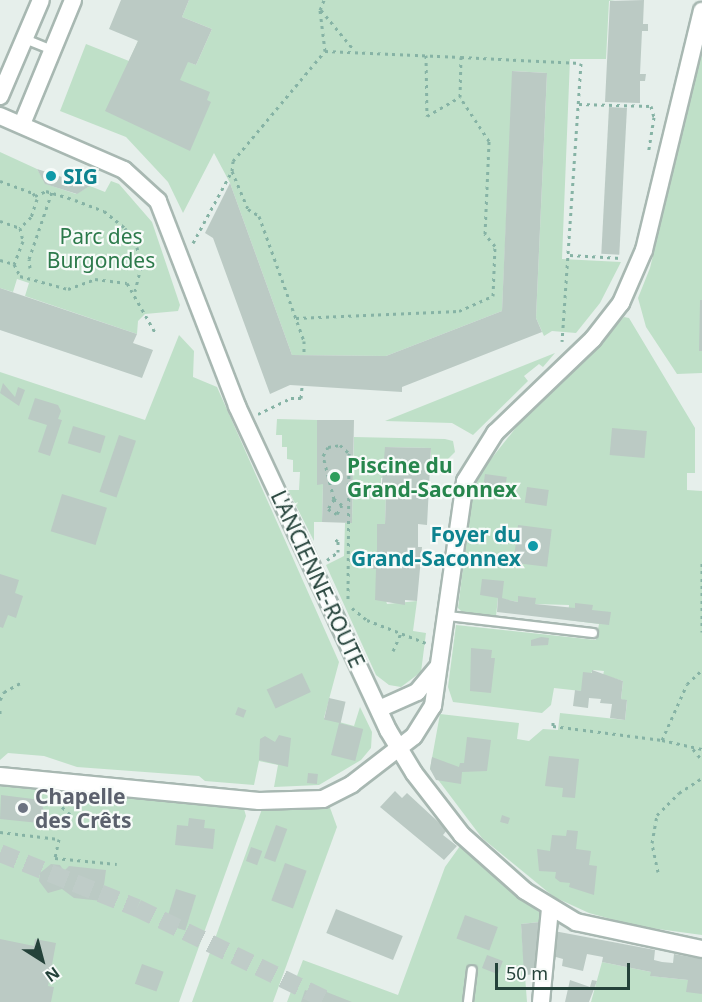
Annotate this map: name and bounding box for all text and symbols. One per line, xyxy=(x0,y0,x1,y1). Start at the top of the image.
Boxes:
place label: SIG xyxy=(63,163,98,189)
marker: SIG xyxy=(44,169,58,183)
park label: Parc des Burgondes xyxy=(47,223,155,273)
place label: Piscine du Grand-Saconnex xyxy=(347,452,517,502)
marker: Piscine du Grand-Saconnex xyxy=(328,470,342,484)
street label: L'ANCIENNE-ROUTE xyxy=(266,486,370,672)
place label: Foyer du Grand-Saconnex xyxy=(351,521,521,571)
marker: Foyer du Grand-Saconnex xyxy=(526,539,540,553)
place label: Chapelle des Crêts xyxy=(35,783,131,833)
marker: Chapelle des Crêts xyxy=(16,801,30,815)
north arrow xyxy=(12,930,72,990)
scale bar xyxy=(498,951,633,989)
text: 50 m xyxy=(506,961,548,985)
text: N xyxy=(41,962,64,987)

